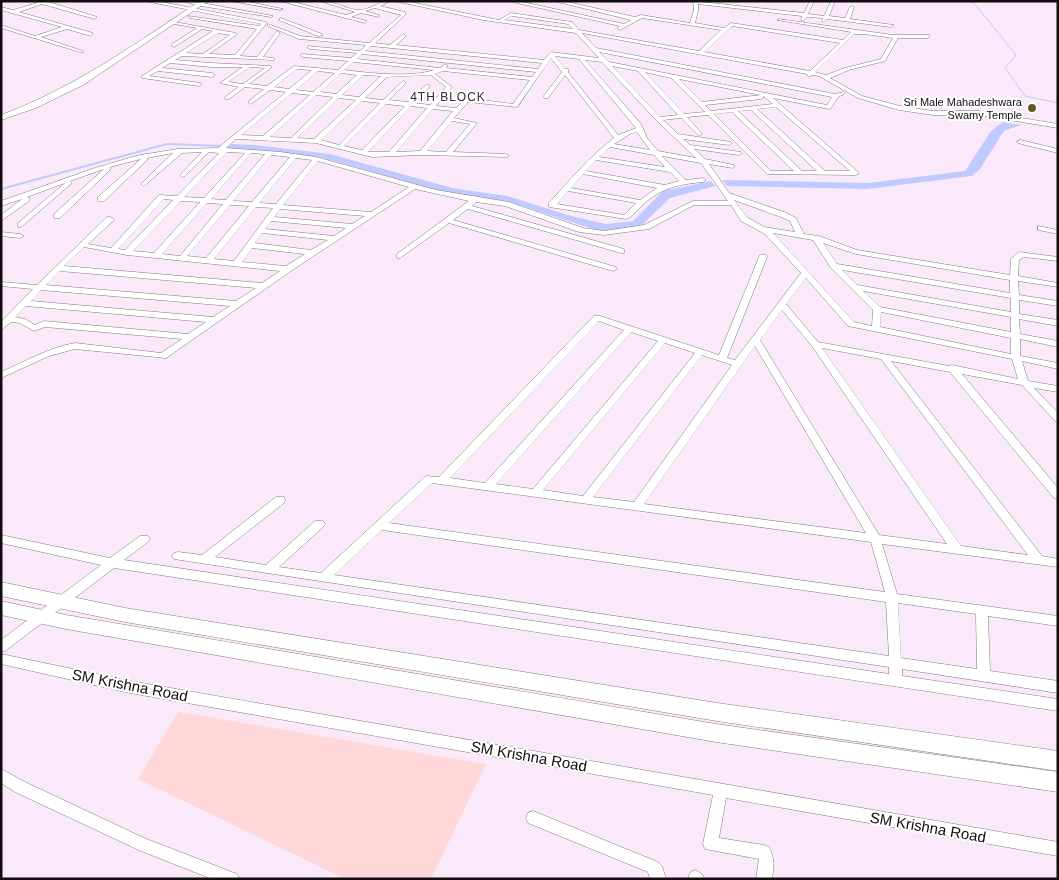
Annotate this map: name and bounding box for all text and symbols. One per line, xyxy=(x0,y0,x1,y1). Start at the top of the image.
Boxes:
district label: 4TH BLOCK xyxy=(410,90,486,104)
place label: Sri Male Mahadeshwara Swamy Temple xyxy=(903,96,1023,121)
marker: Sri Male Mahadeshwara Swamy Temple xyxy=(1026,102,1038,114)
street label: SM Krishna Road xyxy=(71,665,189,705)
street label: SM Krishna Road xyxy=(470,737,588,775)
street label: SM Krishna Road xyxy=(869,808,987,846)

